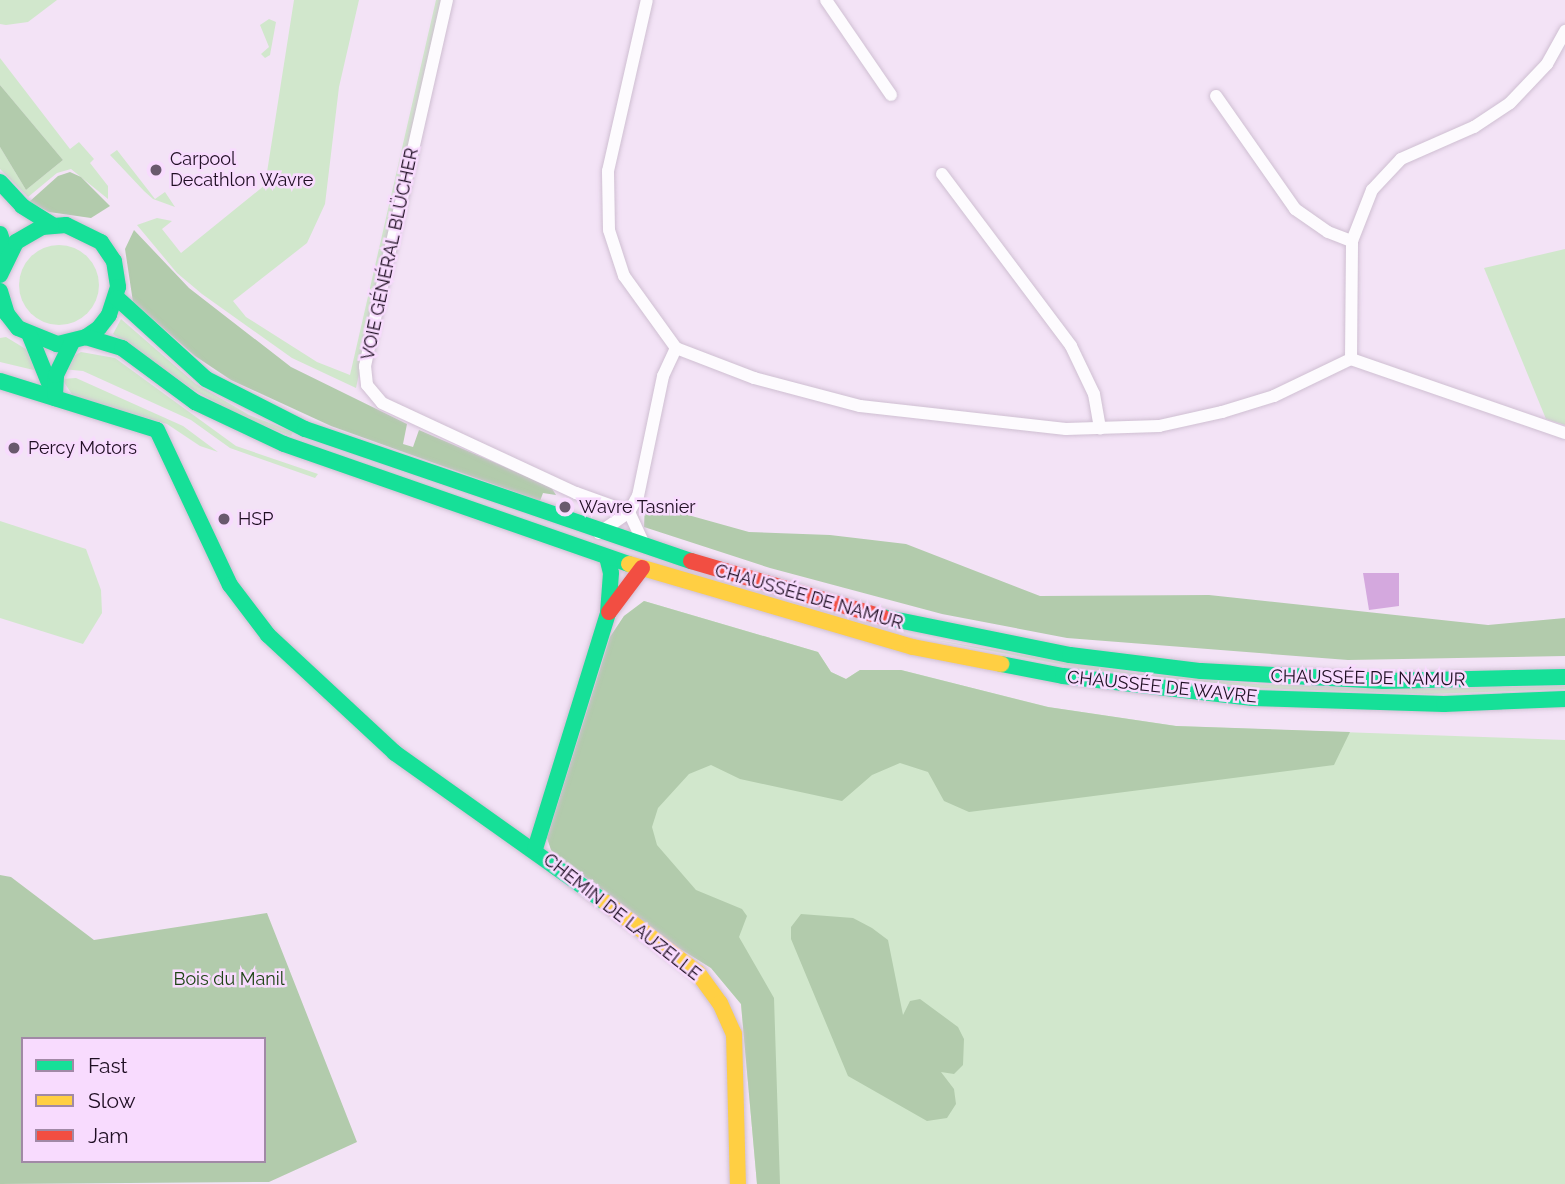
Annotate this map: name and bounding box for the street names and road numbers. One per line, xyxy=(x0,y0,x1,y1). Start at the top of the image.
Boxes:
street label: VOIE GÉNÉRAL BLÜCHER xyxy=(357,146,423,362)
street label: CHAUSSÉE DE NAMUR xyxy=(712,560,906,634)
street label: CHAUSSÉE DE WAVRE xyxy=(1066,666,1258,708)
street label: CHAUSSÉE DE NAMUR xyxy=(1270,666,1466,690)
street label: CHEMIN DE LAUZELLE xyxy=(539,849,705,985)

